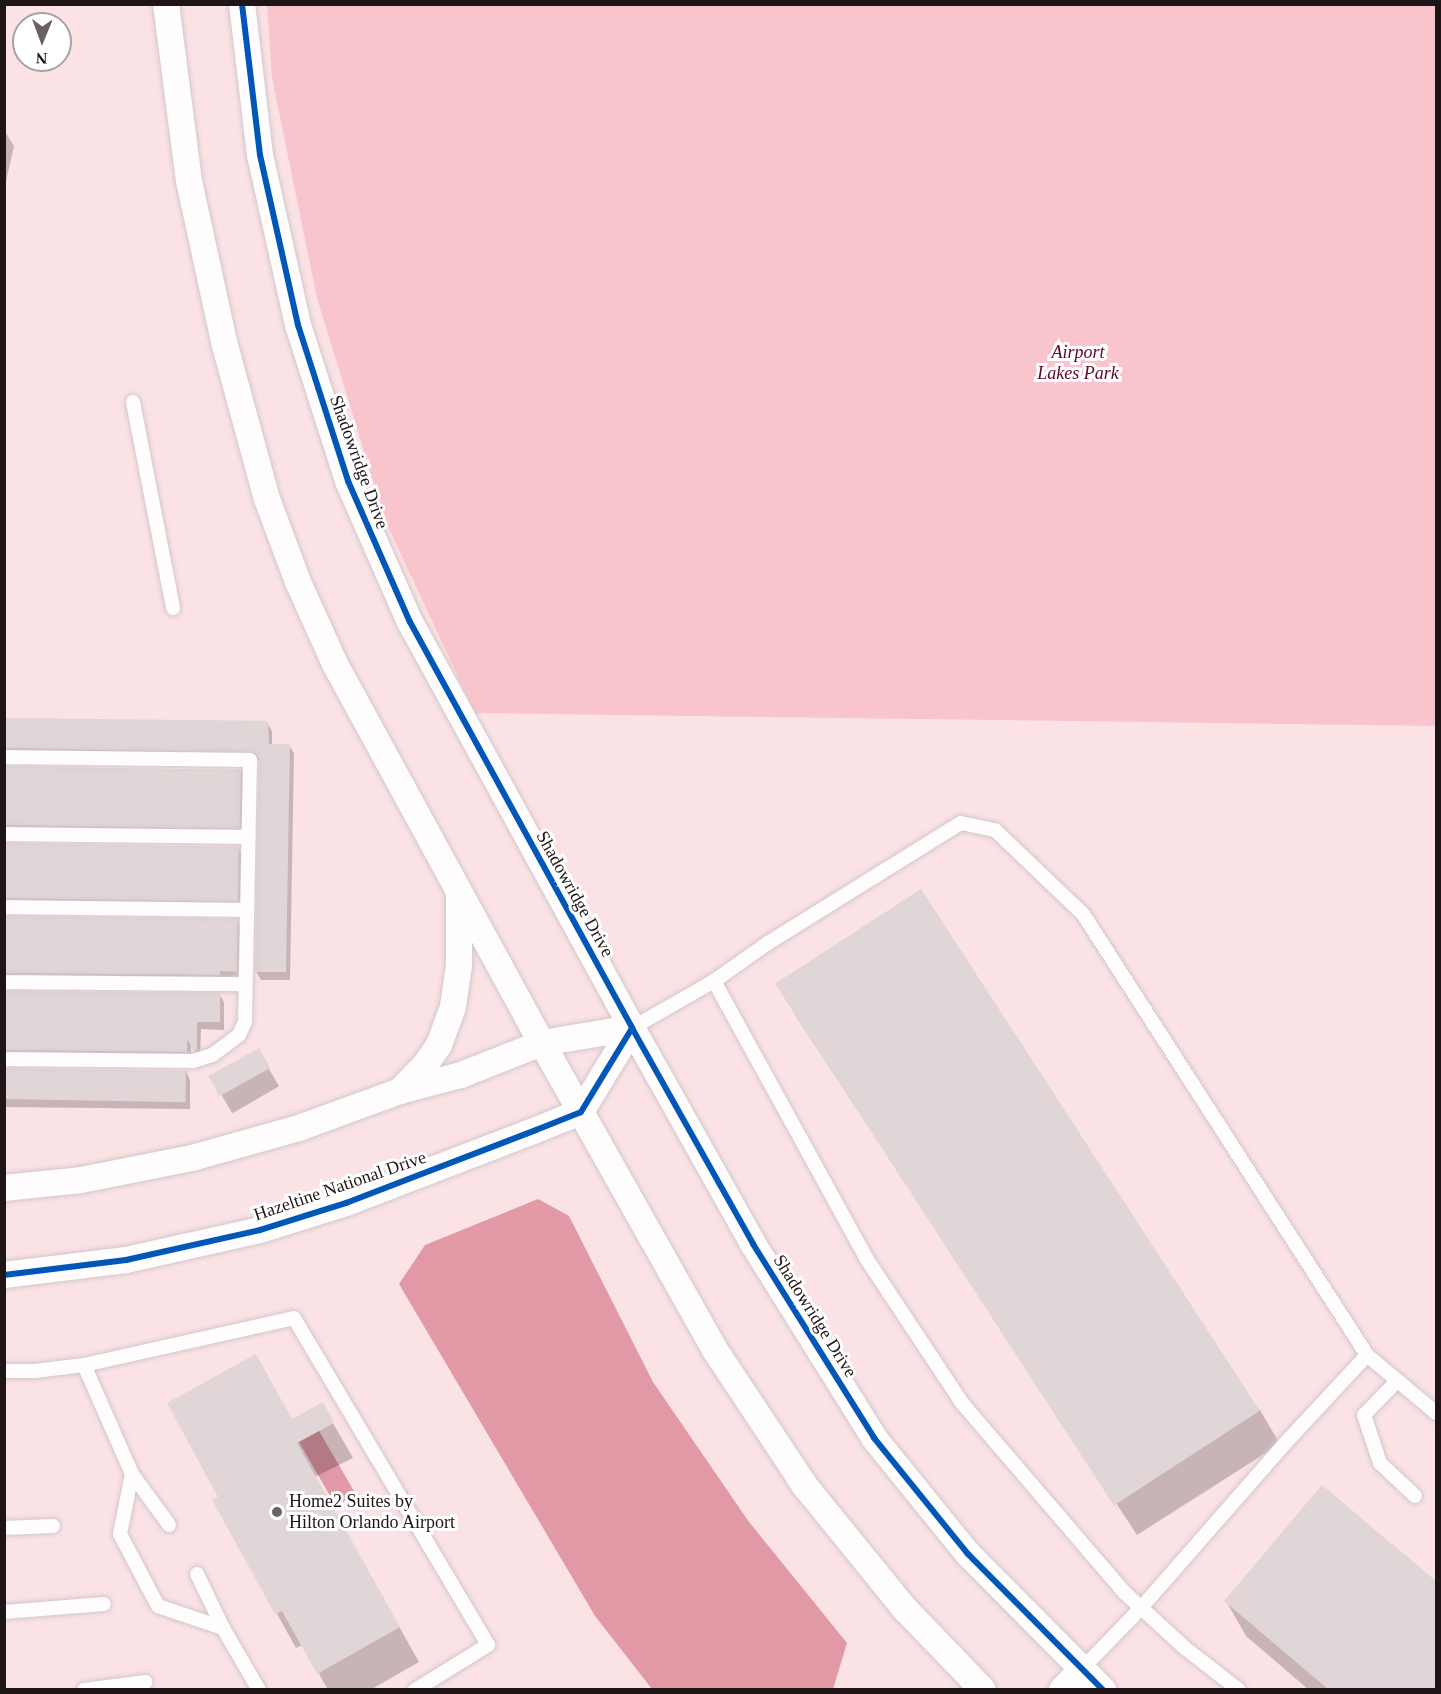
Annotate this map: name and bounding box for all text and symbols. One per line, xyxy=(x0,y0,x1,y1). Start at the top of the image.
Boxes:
north arrow xyxy=(12,12,72,72)
text: N xyxy=(36,50,48,67)
park label: Airport Lakes Park xyxy=(1037,342,1119,385)
street label: Shadowridge Drive xyxy=(325,392,393,532)
street label: Shadowridge Drive xyxy=(532,827,618,961)
street label: Hazeltine National Drive xyxy=(251,1146,429,1226)
street label: Shadowridge Drive xyxy=(769,1251,861,1381)
place label: Home2 Suites by Hilton Orlando Airport xyxy=(289,1491,456,1534)
marker: Home2 Suites by Hilton Orlando Airport xyxy=(270,1505,284,1519)

